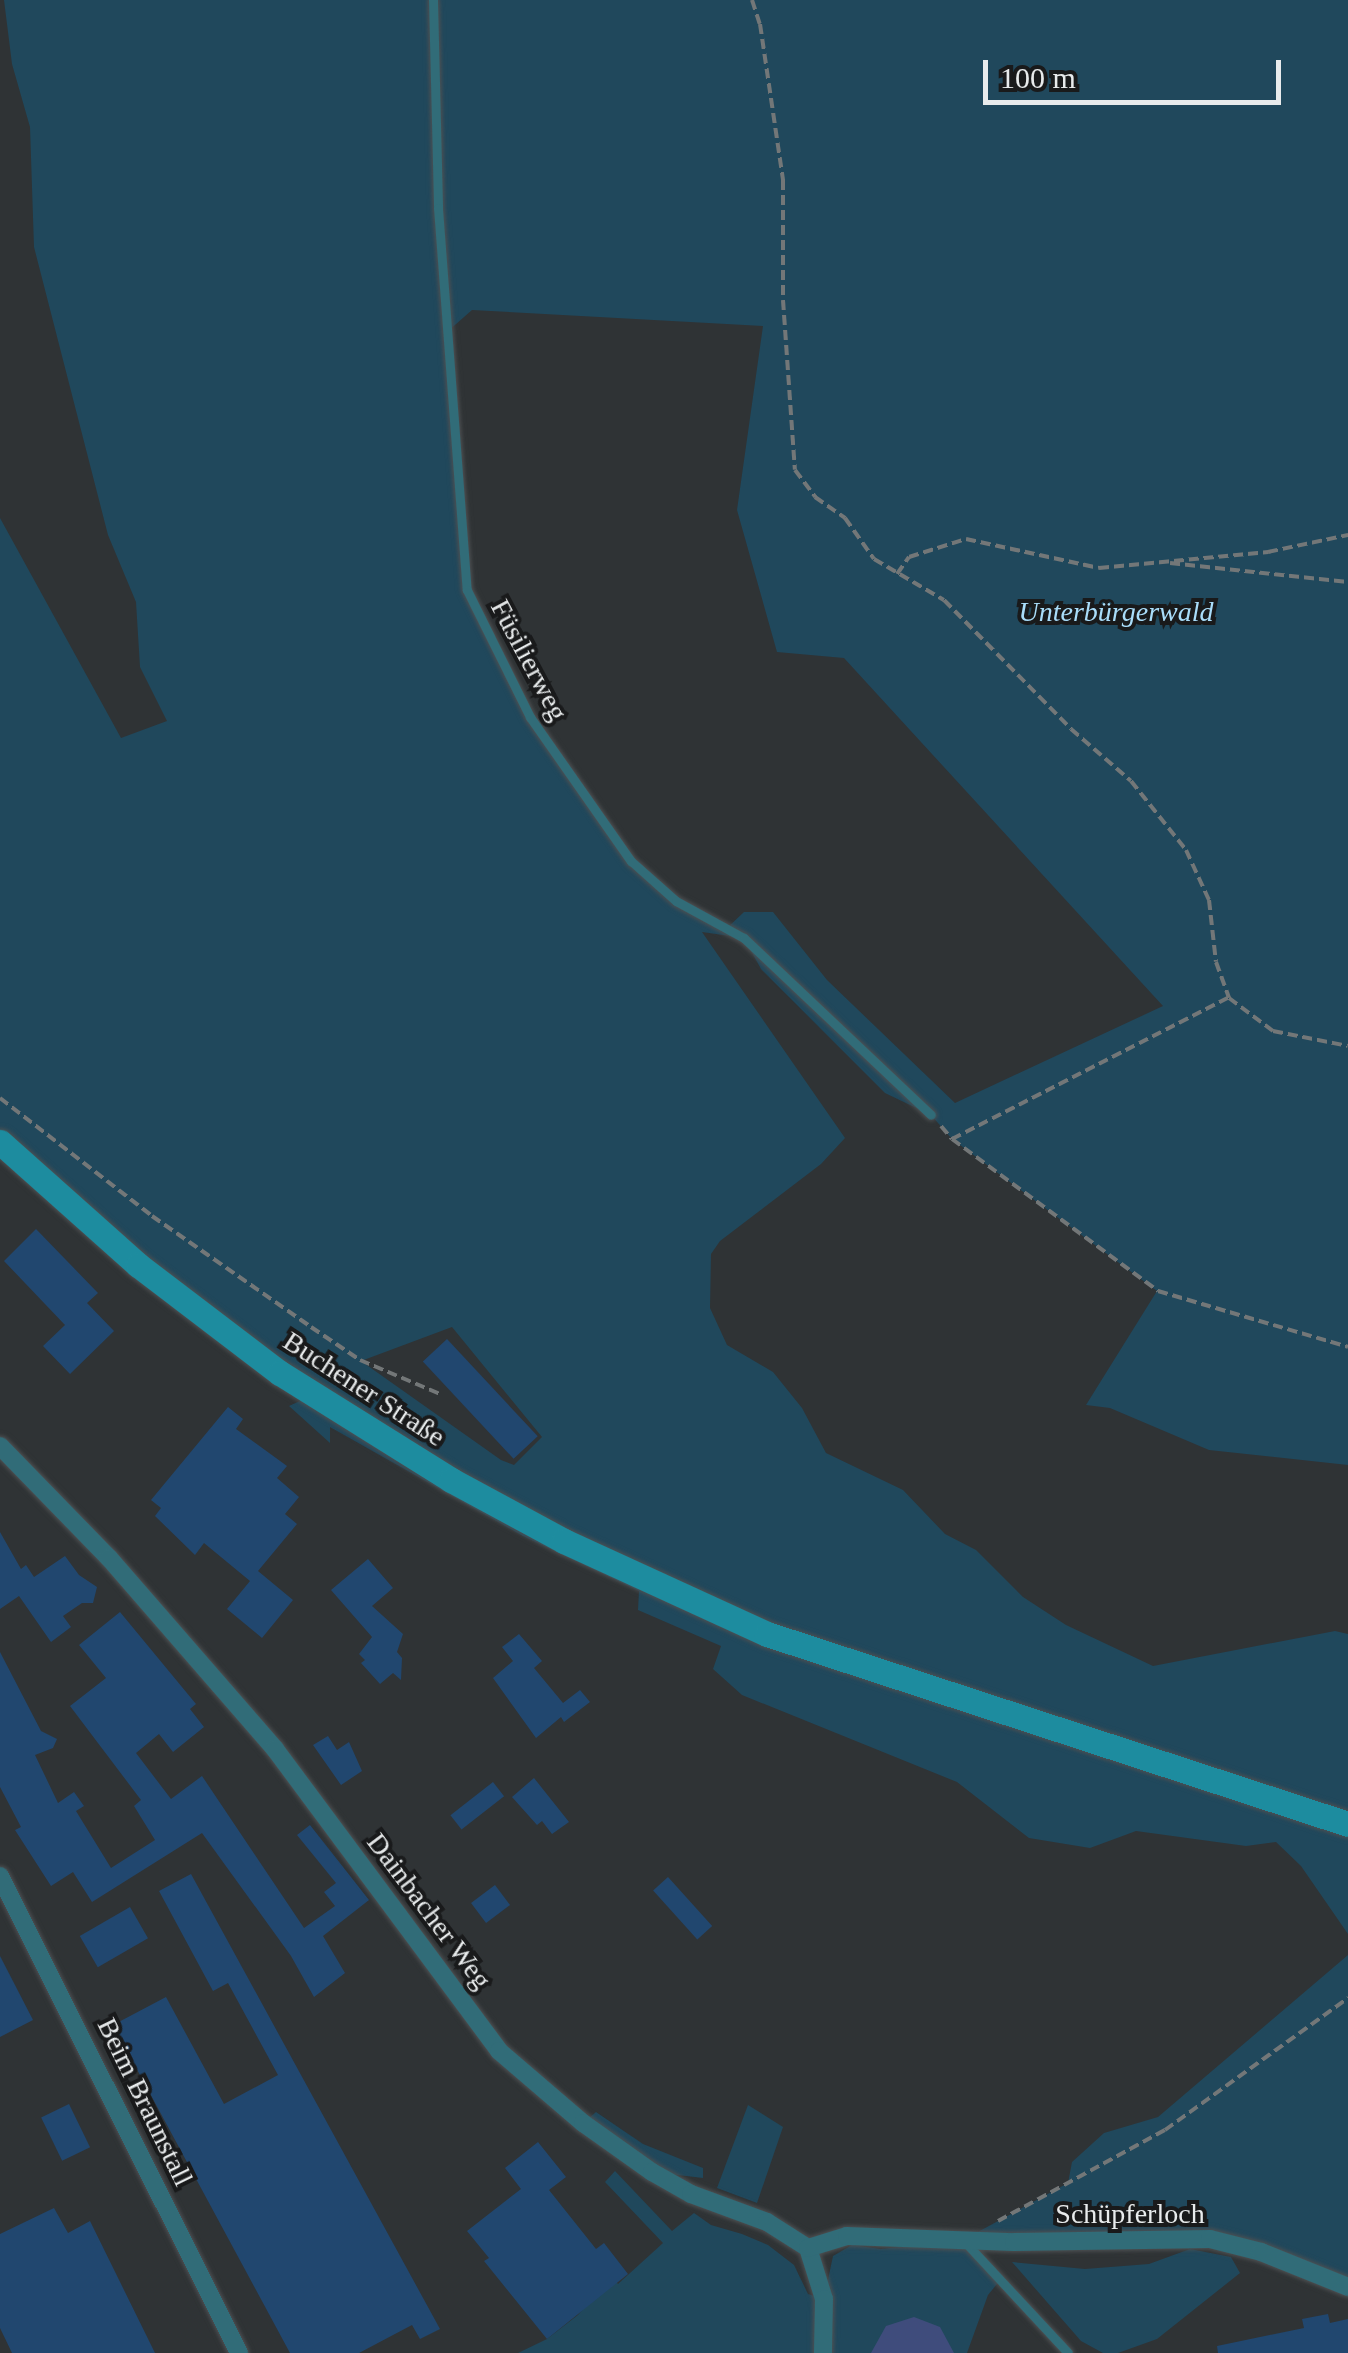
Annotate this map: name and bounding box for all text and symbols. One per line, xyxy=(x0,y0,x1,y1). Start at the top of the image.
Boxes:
scale bar xyxy=(988,40,1286,102)
text: 100 m xyxy=(1000,61,1076,94)
street label: Füsilierweg xyxy=(483,594,575,726)
park label: Unterbürgerwald xyxy=(1019,595,1213,629)
street label: Buchener Straße xyxy=(277,1324,451,1454)
street label: Dainbacher Weg xyxy=(359,1826,499,1996)
street label: Beim Braunstall xyxy=(90,2013,200,2191)
street label: Schüpferloch xyxy=(1055,2197,1205,2231)

